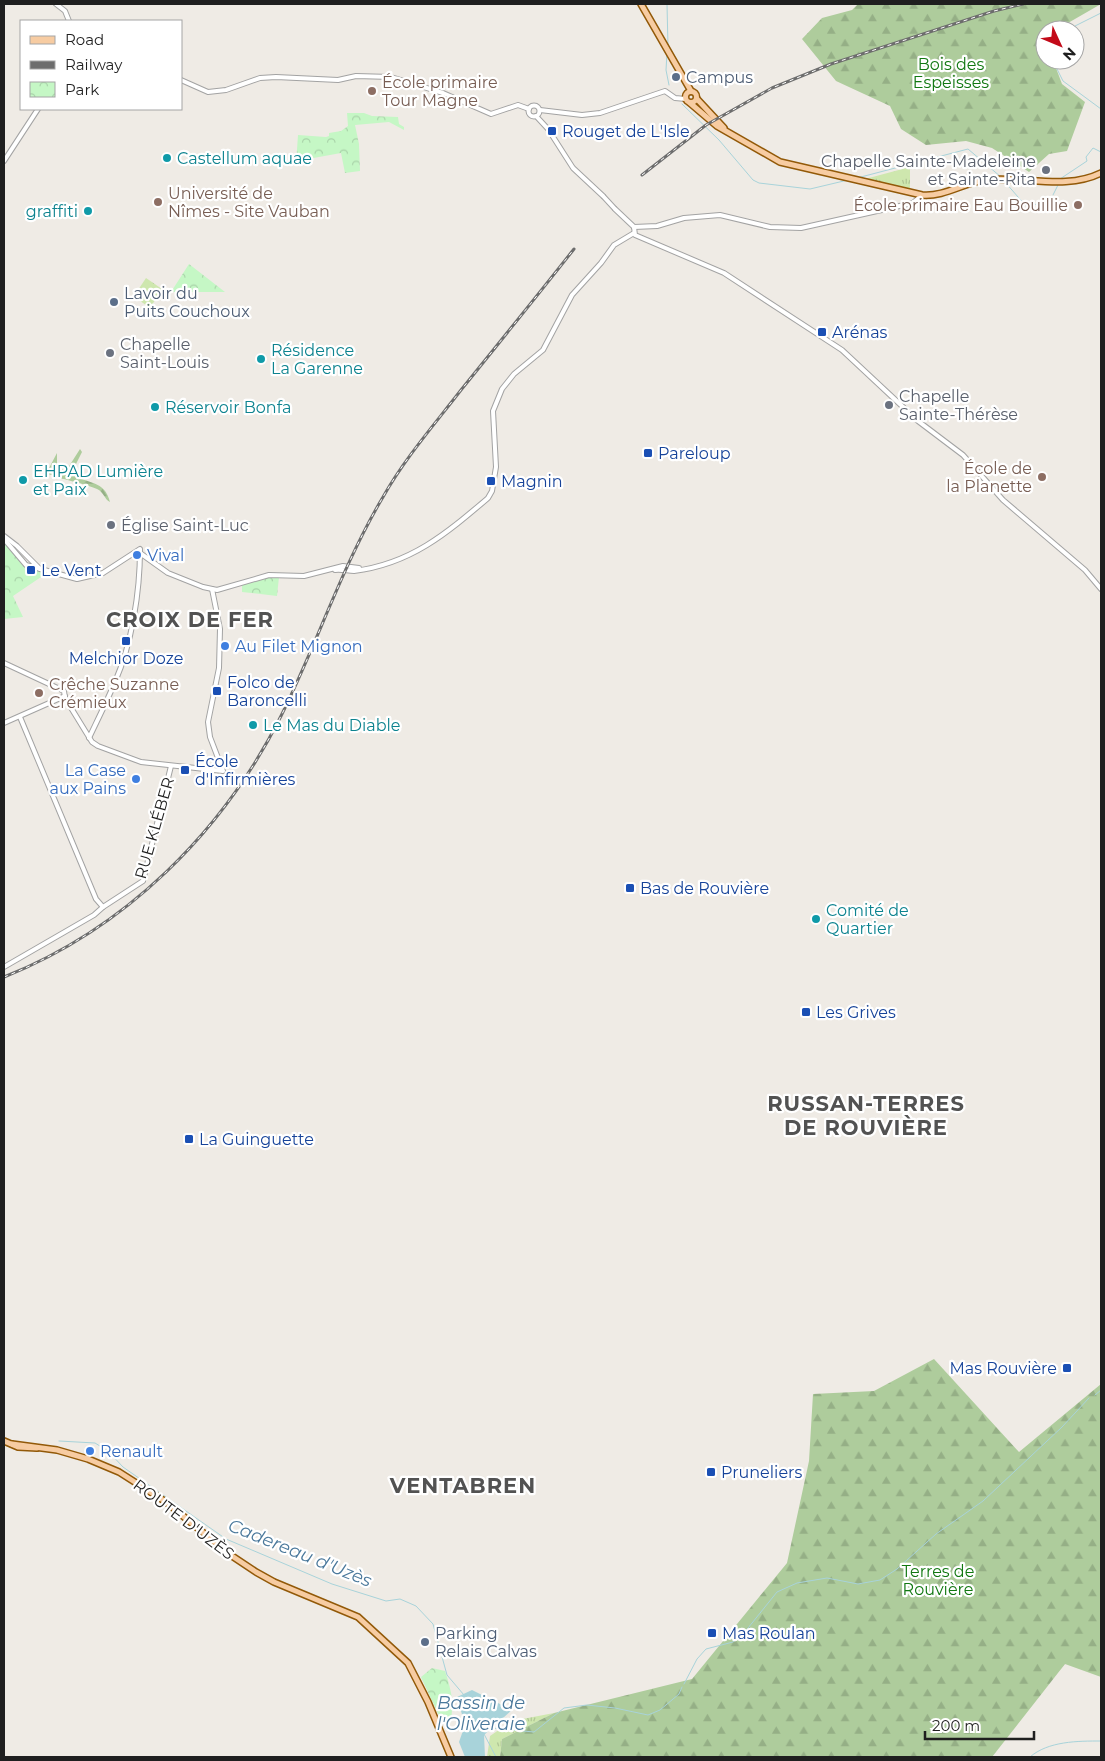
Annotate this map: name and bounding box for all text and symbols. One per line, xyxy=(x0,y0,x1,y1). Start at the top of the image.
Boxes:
legend xyxy=(20,20,182,110)
north arrow xyxy=(1035,20,1085,70)
text: Road xyxy=(65,30,104,49)
text: N xyxy=(1059,44,1080,64)
text: Railway xyxy=(65,55,123,74)
park label: Bois des Espeisses xyxy=(913,55,989,92)
place label: Campus xyxy=(686,68,753,87)
marker: Campus xyxy=(670,71,682,83)
place label: École primaire Tour Magne xyxy=(382,73,498,110)
text: Park xyxy=(65,80,99,99)
marker: École primaire Tour Magne xyxy=(366,85,378,97)
place label: Rouget de L'Isle xyxy=(562,122,690,141)
marker: Rouget de L'Isle xyxy=(546,125,558,137)
place label: Castellum aquae xyxy=(177,149,312,168)
marker: Castellum aquae xyxy=(161,152,173,164)
place label: Chapelle Sainte-Madeleine et Sainte-Rita xyxy=(821,152,1036,189)
marker: Chapelle Sainte-Madeleine et Sainte-Rita xyxy=(1040,164,1052,176)
place label: Université de Nîmes - Site Vauban xyxy=(168,184,330,221)
marker: Université de Nîmes - Site Vauban xyxy=(152,196,164,208)
place label: École primaire Eau Bouillie xyxy=(853,196,1068,215)
marker: École primaire Eau Bouillie xyxy=(1072,199,1084,211)
place label: graffiti xyxy=(26,202,78,221)
marker: graffiti xyxy=(82,205,94,217)
place label: Lavoir du Puits Couchoux xyxy=(124,284,250,321)
marker: Lavoir du Puits Couchoux xyxy=(108,296,120,308)
place label: Arénas xyxy=(832,323,888,342)
marker: Arénas xyxy=(816,326,828,338)
place label: Chapelle Saint-Louis xyxy=(120,335,209,372)
place label: Résidence La Garenne xyxy=(271,341,363,378)
marker: Chapelle Saint-Louis xyxy=(104,347,116,359)
marker: Résidence La Garenne xyxy=(255,353,267,365)
place label: Chapelle Sainte-Thérèse xyxy=(899,387,1018,424)
place label: Réservoir Bonfa xyxy=(165,398,291,417)
marker: Chapelle Sainte-Thérèse xyxy=(883,399,895,411)
marker: Réservoir Bonfa xyxy=(149,401,161,413)
place label: Pareloup xyxy=(658,444,731,463)
marker: Pareloup xyxy=(642,447,654,459)
place label: École de la Planette xyxy=(946,459,1032,496)
place label: EHPAD Lumière et Paix xyxy=(33,462,163,499)
marker: École de la Planette xyxy=(1036,471,1048,483)
place label: Magnin xyxy=(501,472,563,491)
marker: EHPAD Lumière et Paix xyxy=(17,474,29,486)
marker: Magnin xyxy=(485,475,497,487)
place label: Église Saint-Luc xyxy=(121,516,249,535)
marker: Église Saint-Luc xyxy=(105,519,117,531)
place label: Vival xyxy=(147,546,184,565)
marker: Vival xyxy=(131,549,143,561)
place label: Le Vent xyxy=(41,561,102,580)
marker: Le Vent xyxy=(25,564,37,576)
district label: CROIX DE FER xyxy=(106,607,274,632)
marker: Melchior Doze xyxy=(120,635,132,647)
place label: Au Filet Mignon xyxy=(235,637,363,656)
marker: Au Filet Mignon xyxy=(219,640,231,652)
place label: Melchior Doze xyxy=(69,649,183,668)
place label: Folco de Baroncelli xyxy=(227,673,307,710)
place label: Crêche Suzanne Crémieux xyxy=(49,675,179,712)
marker: Folco de Baroncelli xyxy=(211,685,223,697)
marker: Crêche Suzanne Crémieux xyxy=(33,687,45,699)
place label: Le Mas du Diable xyxy=(263,716,400,735)
marker: Le Mas du Diable xyxy=(247,719,259,731)
place label: École d'Infirmières xyxy=(195,752,296,789)
place label: La Case aux Pains xyxy=(49,761,126,798)
marker: École d'Infirmières xyxy=(179,764,191,776)
marker: La Case aux Pains xyxy=(130,773,142,785)
street label: RUE KLÉBER xyxy=(131,775,178,881)
place label: Bas de Rouvière xyxy=(640,879,769,898)
marker: Bas de Rouvière xyxy=(624,882,636,894)
place label: Comité de Quartier xyxy=(826,901,909,938)
marker: Comité de Quartier xyxy=(810,913,822,925)
place label: Les Grives xyxy=(816,1003,896,1022)
marker: Les Grives xyxy=(800,1006,812,1018)
district label: RUSSAN-TERRES DE ROUVIÈRE xyxy=(767,1091,965,1140)
place label: La Guinguette xyxy=(199,1130,314,1149)
marker: La Guinguette xyxy=(183,1133,195,1145)
place label: Mas Rouvière xyxy=(949,1359,1057,1378)
marker: Mas Rouvière xyxy=(1061,1362,1073,1374)
place label: Renault xyxy=(100,1442,163,1461)
marker: Renault xyxy=(84,1445,96,1457)
place label: Pruneliers xyxy=(721,1463,802,1482)
marker: Pruneliers xyxy=(705,1466,717,1478)
district label: VENTABREN xyxy=(389,1473,536,1498)
street label: ROUTE D'UZÈS xyxy=(130,1475,238,1564)
water label: Cadereau d'Uzès xyxy=(225,1514,375,1592)
park label: Terres de Rouvière xyxy=(902,1562,974,1599)
place label: Parking Relais Calvas xyxy=(435,1624,537,1661)
place label: Mas Roulan xyxy=(722,1624,816,1643)
marker: Mas Roulan xyxy=(706,1627,718,1639)
marker: Parking Relais Calvas xyxy=(419,1636,431,1648)
water label: Bassin de l'Oliveraie xyxy=(437,1692,525,1735)
scale bar xyxy=(925,1708,1034,1740)
text: 200 m xyxy=(932,1716,980,1735)

